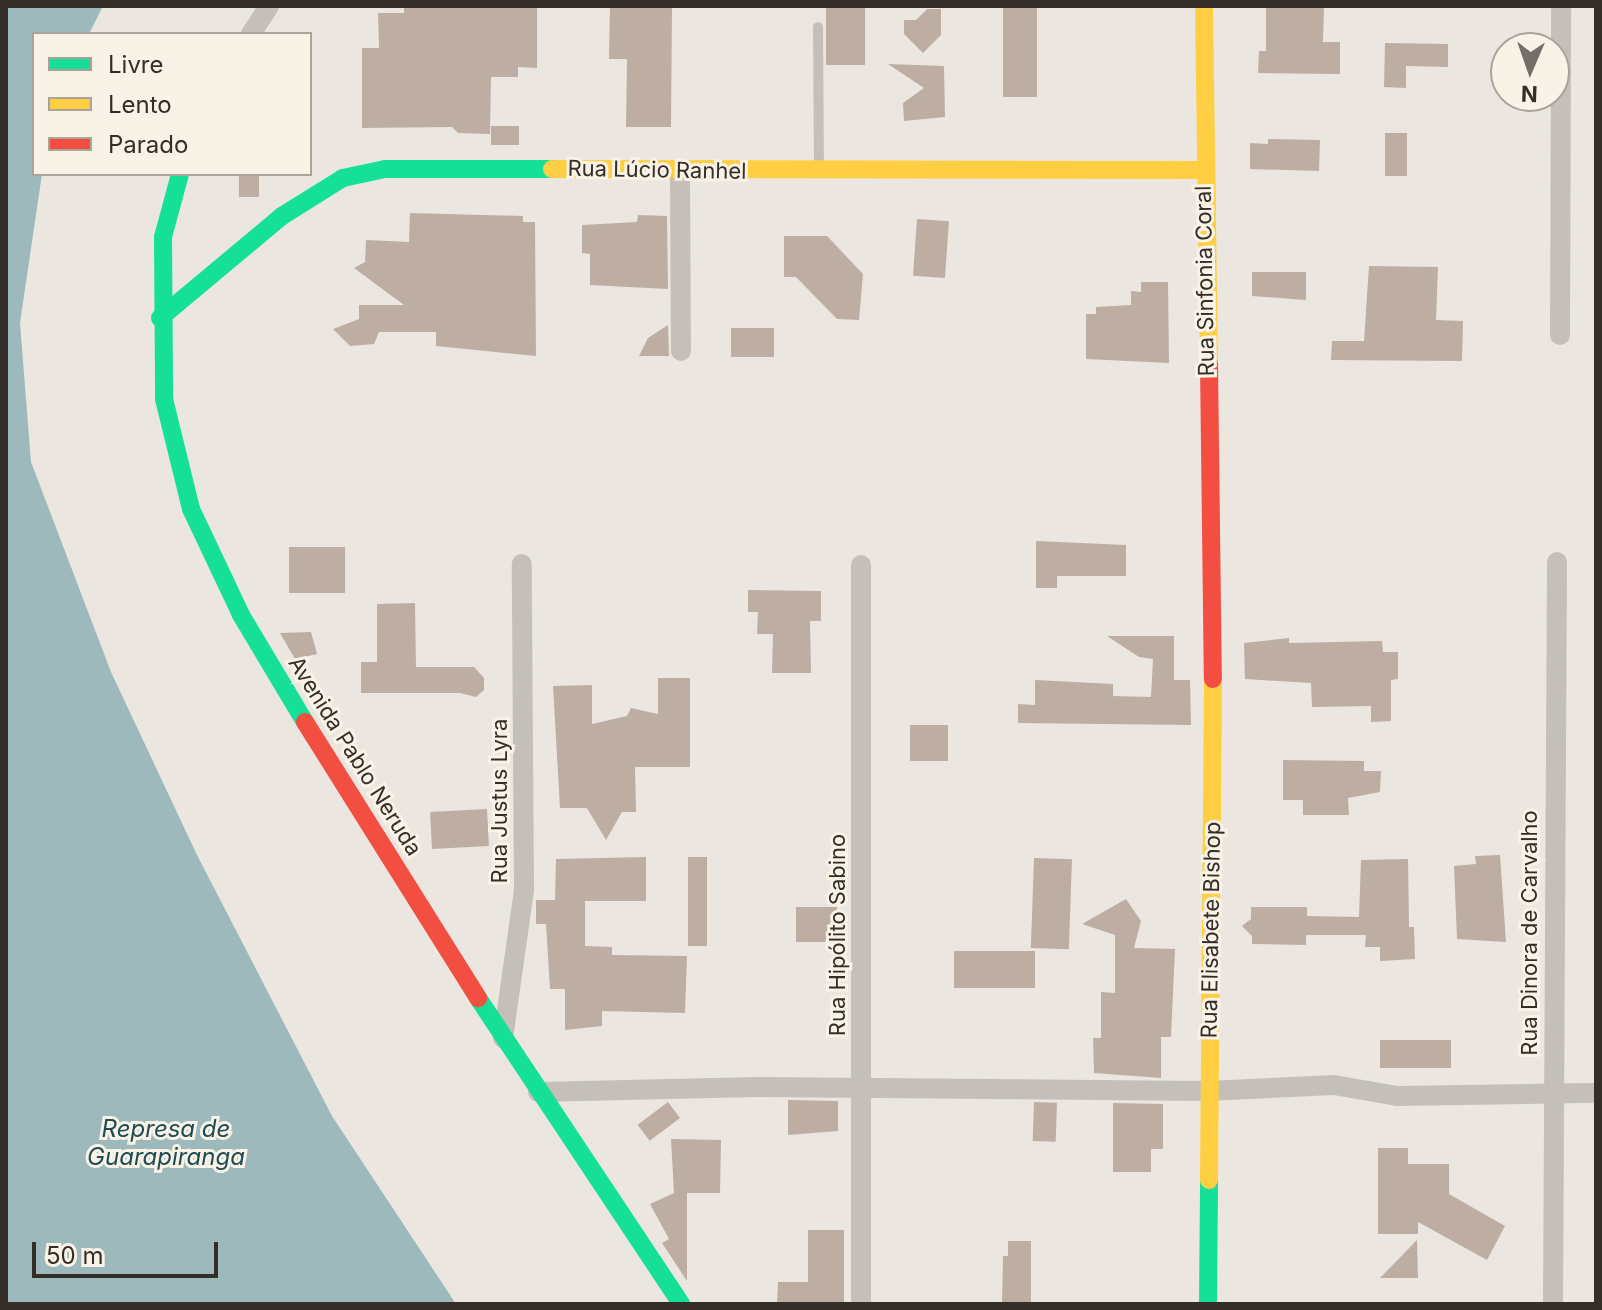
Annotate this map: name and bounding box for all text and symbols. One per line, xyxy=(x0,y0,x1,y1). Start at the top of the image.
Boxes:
legend xyxy=(32,32,312,176)
north arrow xyxy=(1490,32,1570,112)
text: Livre xyxy=(108,50,164,79)
text: N xyxy=(1520,81,1538,107)
text: Lento xyxy=(108,90,172,119)
text: Parado xyxy=(108,130,188,159)
street label: Rua Lúcio Ranhel xyxy=(567,155,747,185)
street label: Rua Sinfonia Coral xyxy=(1190,185,1220,377)
street label: Avenida Pablo Neruda xyxy=(283,652,427,860)
street label: Rua Justus Lyra xyxy=(487,719,513,883)
street label: Rua Dinora de Carvalho xyxy=(1517,810,1543,1056)
street label: Rua Elisabete Bishop xyxy=(1196,821,1226,1039)
street label: Rua Hipólito Sabino xyxy=(825,834,851,1036)
water label: Represa de Guarapiranga xyxy=(87,1115,245,1171)
scale bar xyxy=(36,1226,222,1276)
text: 50 m xyxy=(46,1241,104,1270)

